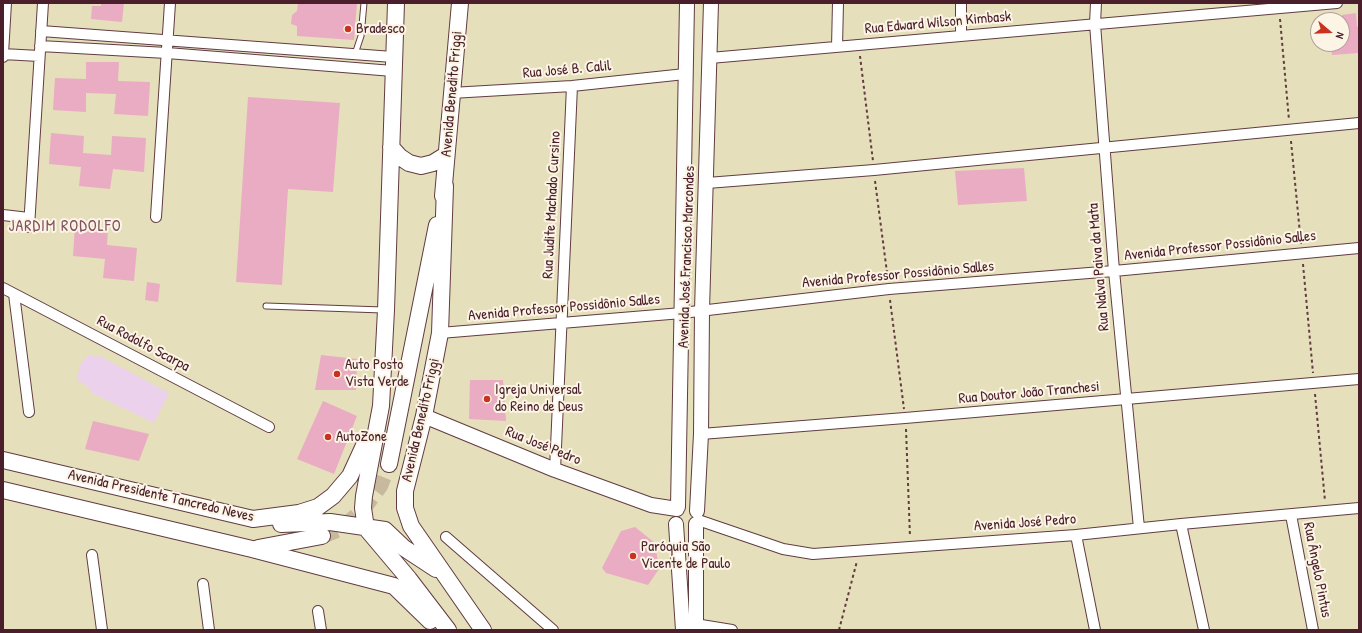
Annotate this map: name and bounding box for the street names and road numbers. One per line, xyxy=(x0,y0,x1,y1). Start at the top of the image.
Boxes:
street label: Rua Edward Wilson Kimbask xyxy=(864,8,1012,38)
street label: Avenida Benedito Friggi xyxy=(438,30,466,158)
street label: Rua José B. Calil xyxy=(522,57,612,83)
street label: Rua Judite Machado Cursino xyxy=(539,131,565,279)
street label: Avenida José Francisco Marcondes xyxy=(675,165,699,349)
street label: Rua Nalva Paiva da Mata xyxy=(1084,202,1114,332)
street label: Avenida Professor Possidônio Salles xyxy=(1123,227,1317,265)
street label: Avenida Professor Possidônio Salles xyxy=(801,258,995,292)
street label: Avenida Professor Possidônio Salles xyxy=(467,291,661,325)
street label: Rua Rodolfo Scarpa xyxy=(94,312,192,376)
street label: Avenida Benedito Friggi xyxy=(398,356,444,484)
street label: Rua Doutor João Tranchesi xyxy=(958,378,1100,408)
street label: Rua José Pedro xyxy=(503,423,583,469)
street label: Avenida Presidente Tancredo Neves xyxy=(66,466,256,526)
street label: Avenida José Pedro xyxy=(973,510,1077,536)
street label: Rua Ângelo Pintus xyxy=(1299,521,1335,619)

